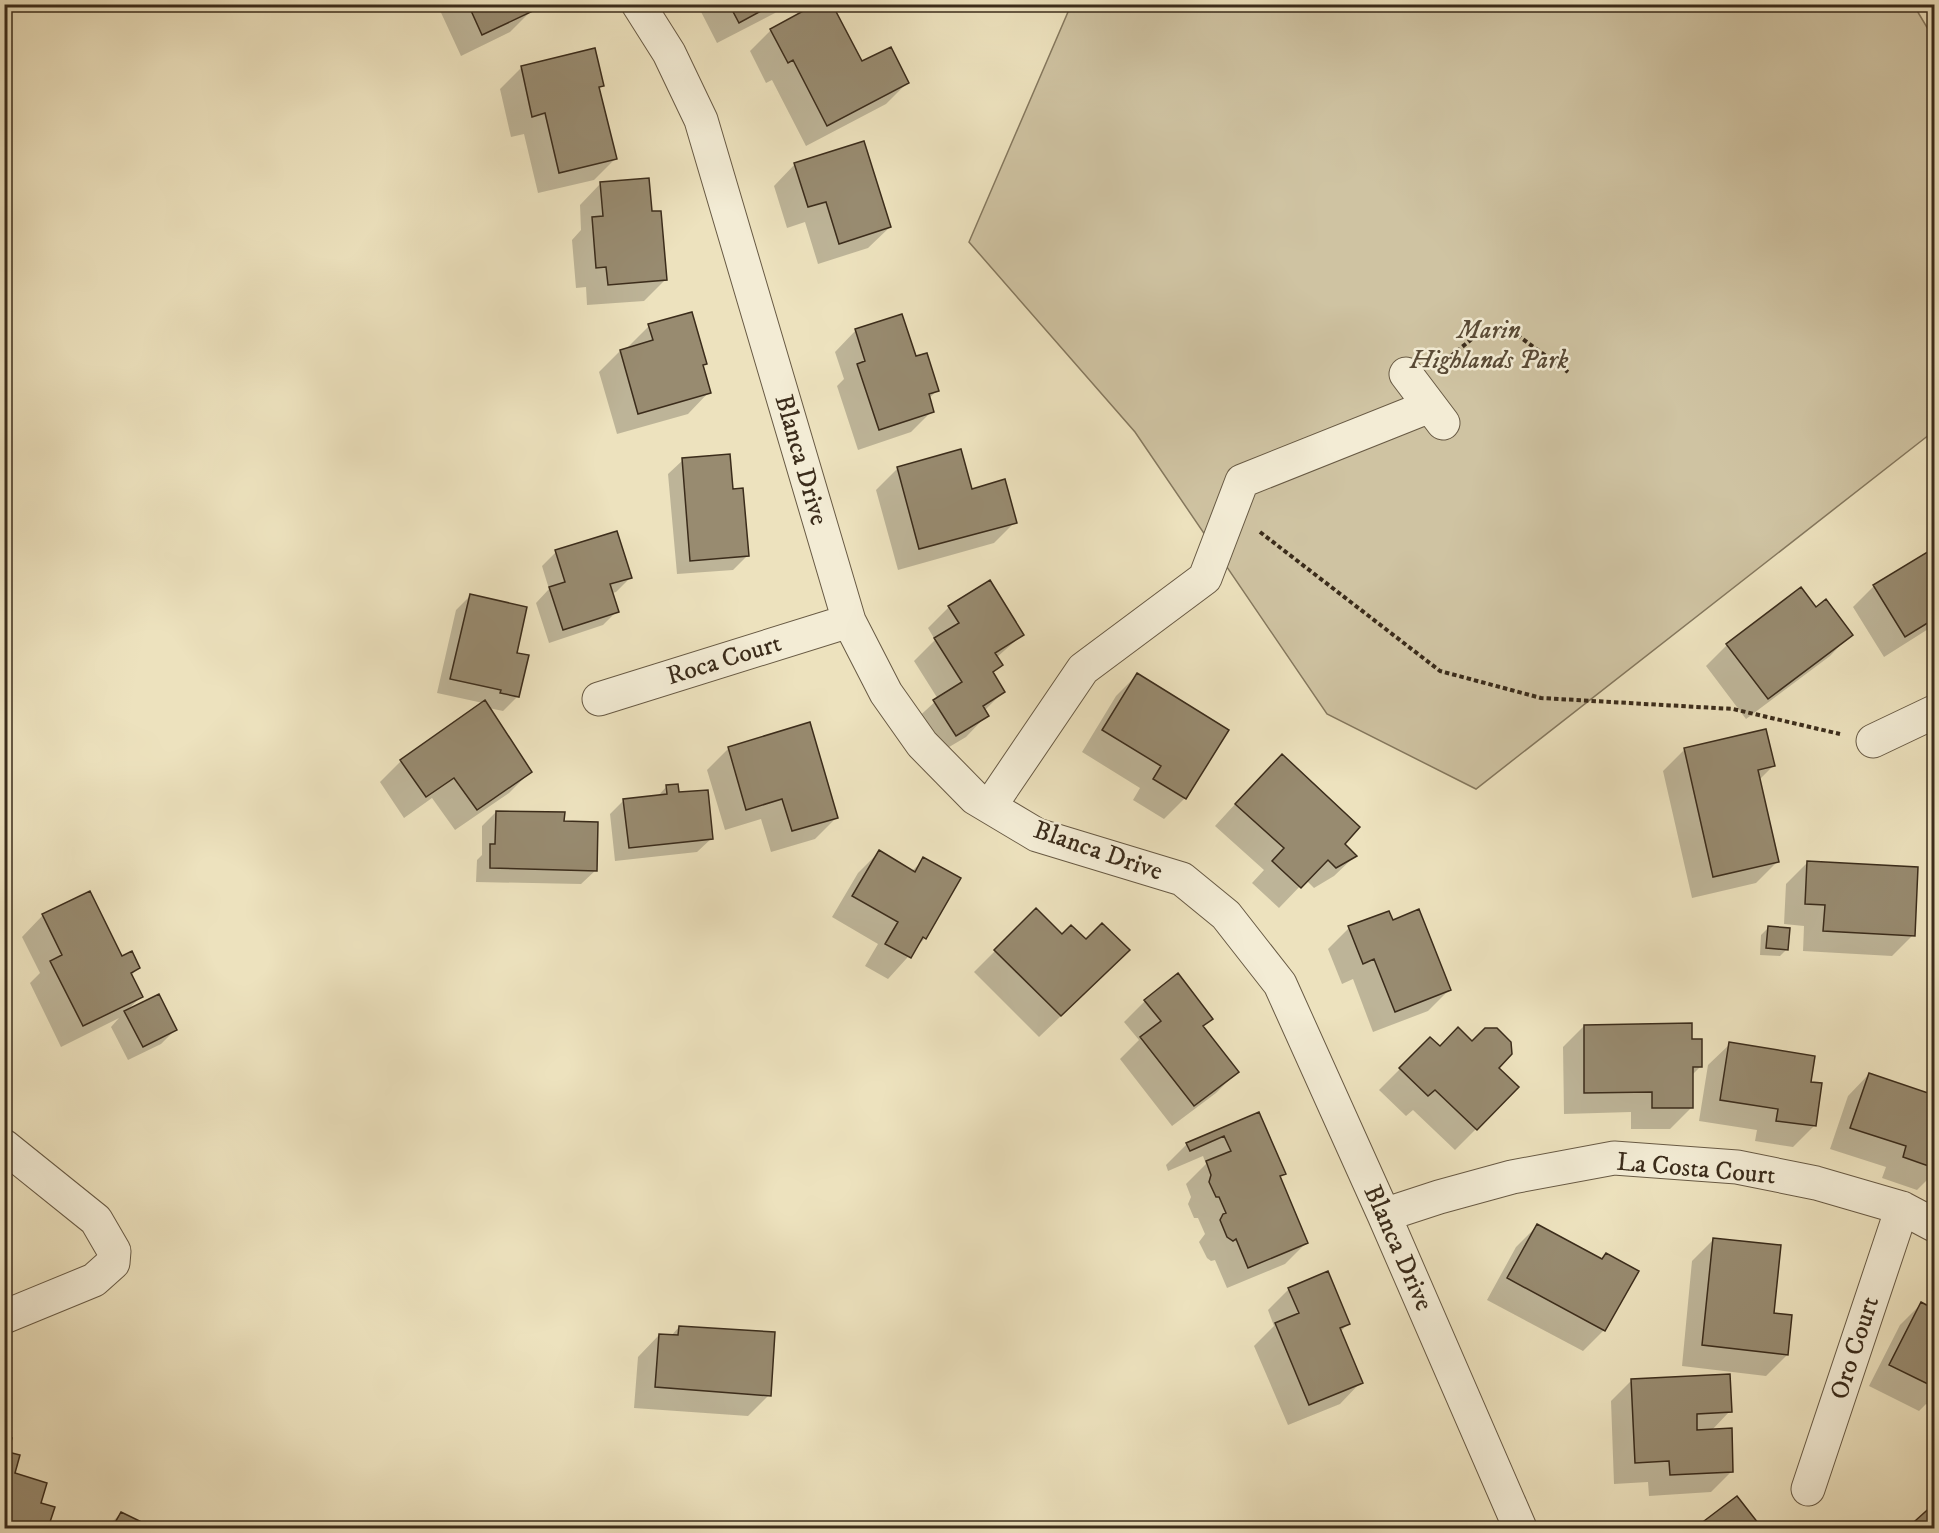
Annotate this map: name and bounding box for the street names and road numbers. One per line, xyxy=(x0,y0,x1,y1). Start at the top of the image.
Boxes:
street label: Blanca Drive xyxy=(767,391,835,529)
street label: Roca Court xyxy=(663,627,785,693)
street label: Blanca Drive xyxy=(1029,814,1167,888)
street label: La Costa Court xyxy=(1615,1146,1777,1192)
street label: Blanca Drive xyxy=(1356,1180,1440,1316)
street label: Oro Court xyxy=(1823,1292,1887,1404)

